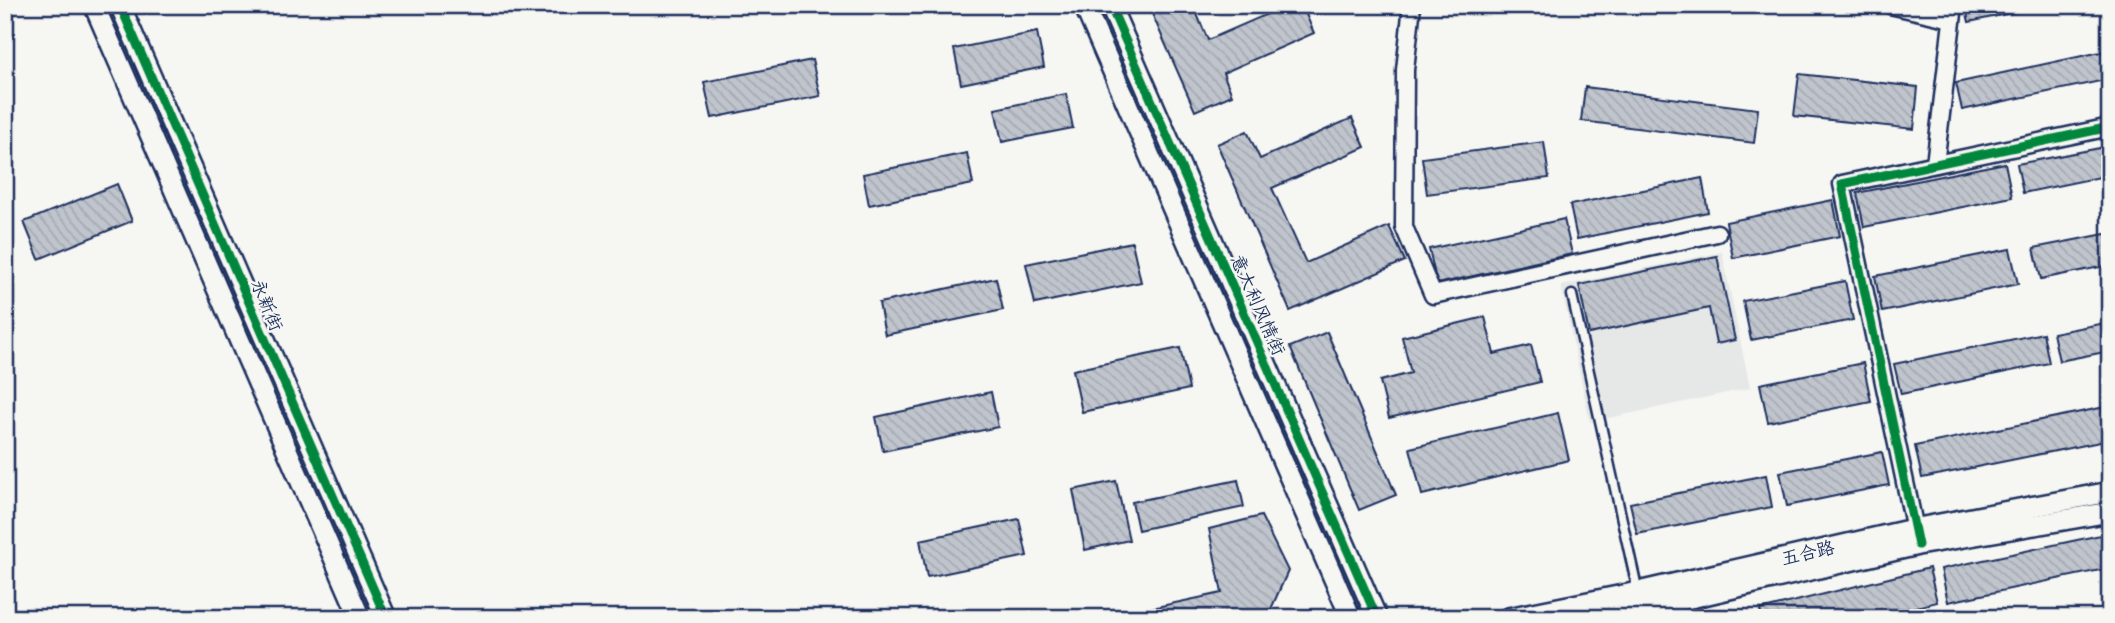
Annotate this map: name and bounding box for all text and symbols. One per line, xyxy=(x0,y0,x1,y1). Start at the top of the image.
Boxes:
street label: 意大利风情街 xyxy=(1225,251,1290,359)
street label: 永新街 xyxy=(245,276,288,335)
street label: 五合路 xyxy=(1779,536,1837,571)

